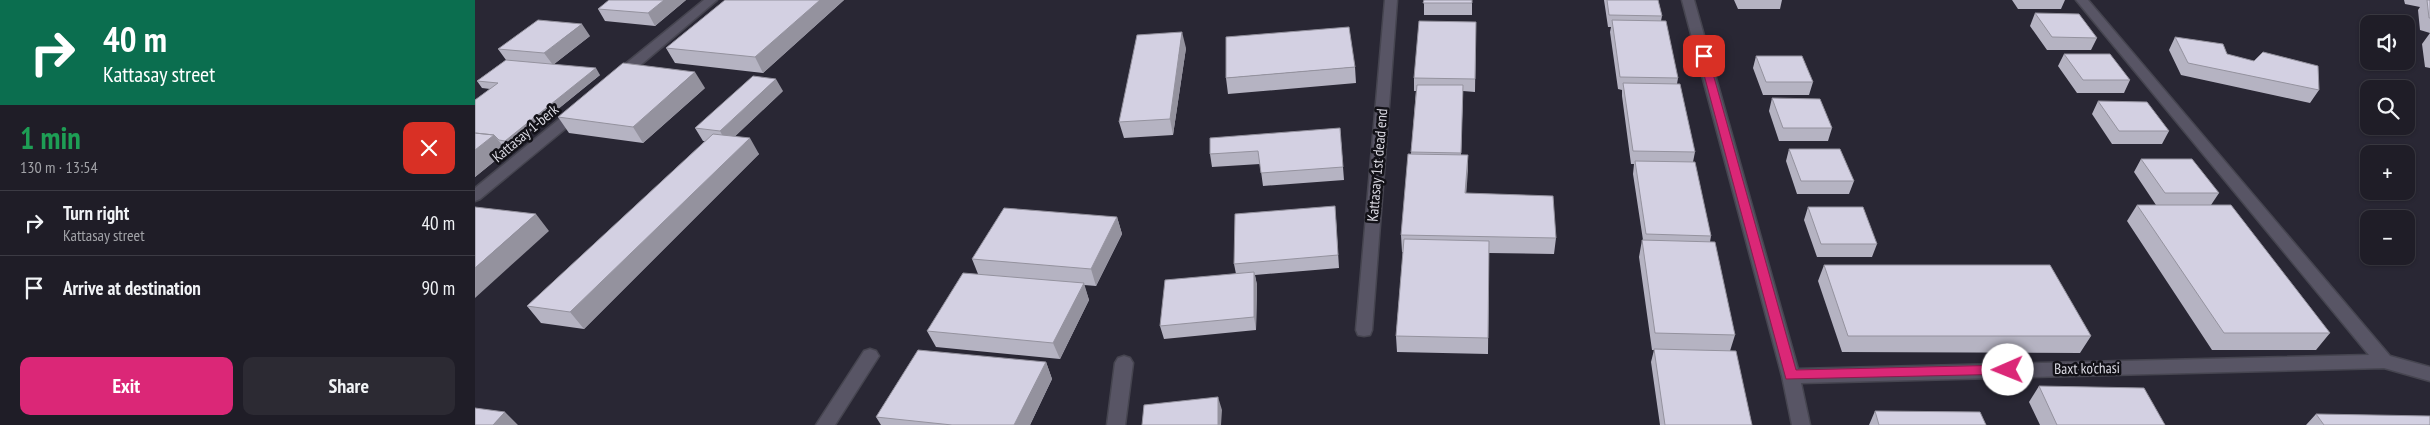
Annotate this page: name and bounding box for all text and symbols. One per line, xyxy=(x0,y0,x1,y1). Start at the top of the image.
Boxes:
map controls xyxy=(2360,15,2415,265)
button: sound xyxy=(2360,15,2415,70)
text: 40 m xyxy=(103,16,167,62)
icon: right xyxy=(20,20,85,85)
pin xyxy=(1683,35,1725,77)
icon: arrive xyxy=(1690,42,1718,70)
text: Kattasay street xyxy=(103,60,215,88)
button: search xyxy=(2360,80,2415,135)
street label: Kattasay 1-berk xyxy=(488,100,562,166)
street label: Kattasay 1st dead end xyxy=(1363,108,1391,222)
text: 1 min xyxy=(20,118,81,157)
button: close xyxy=(403,122,455,174)
button: + xyxy=(2360,145,2415,200)
text: 130 m · 13:54 xyxy=(20,157,98,177)
text: Turn right xyxy=(63,201,129,225)
icon: right xyxy=(20,209,48,237)
button: − xyxy=(2360,210,2415,265)
text: 40 m xyxy=(422,211,455,235)
text: Kattasay street xyxy=(63,225,145,245)
icon: arrive xyxy=(20,274,48,302)
text: Arrive at destination xyxy=(63,276,201,300)
text: 90 m xyxy=(422,276,455,300)
position arrow xyxy=(1981,343,2033,395)
button: Exit xyxy=(20,357,233,415)
button: Share xyxy=(243,357,455,415)
street label: Baxt ko'chasi xyxy=(2054,358,2120,378)

